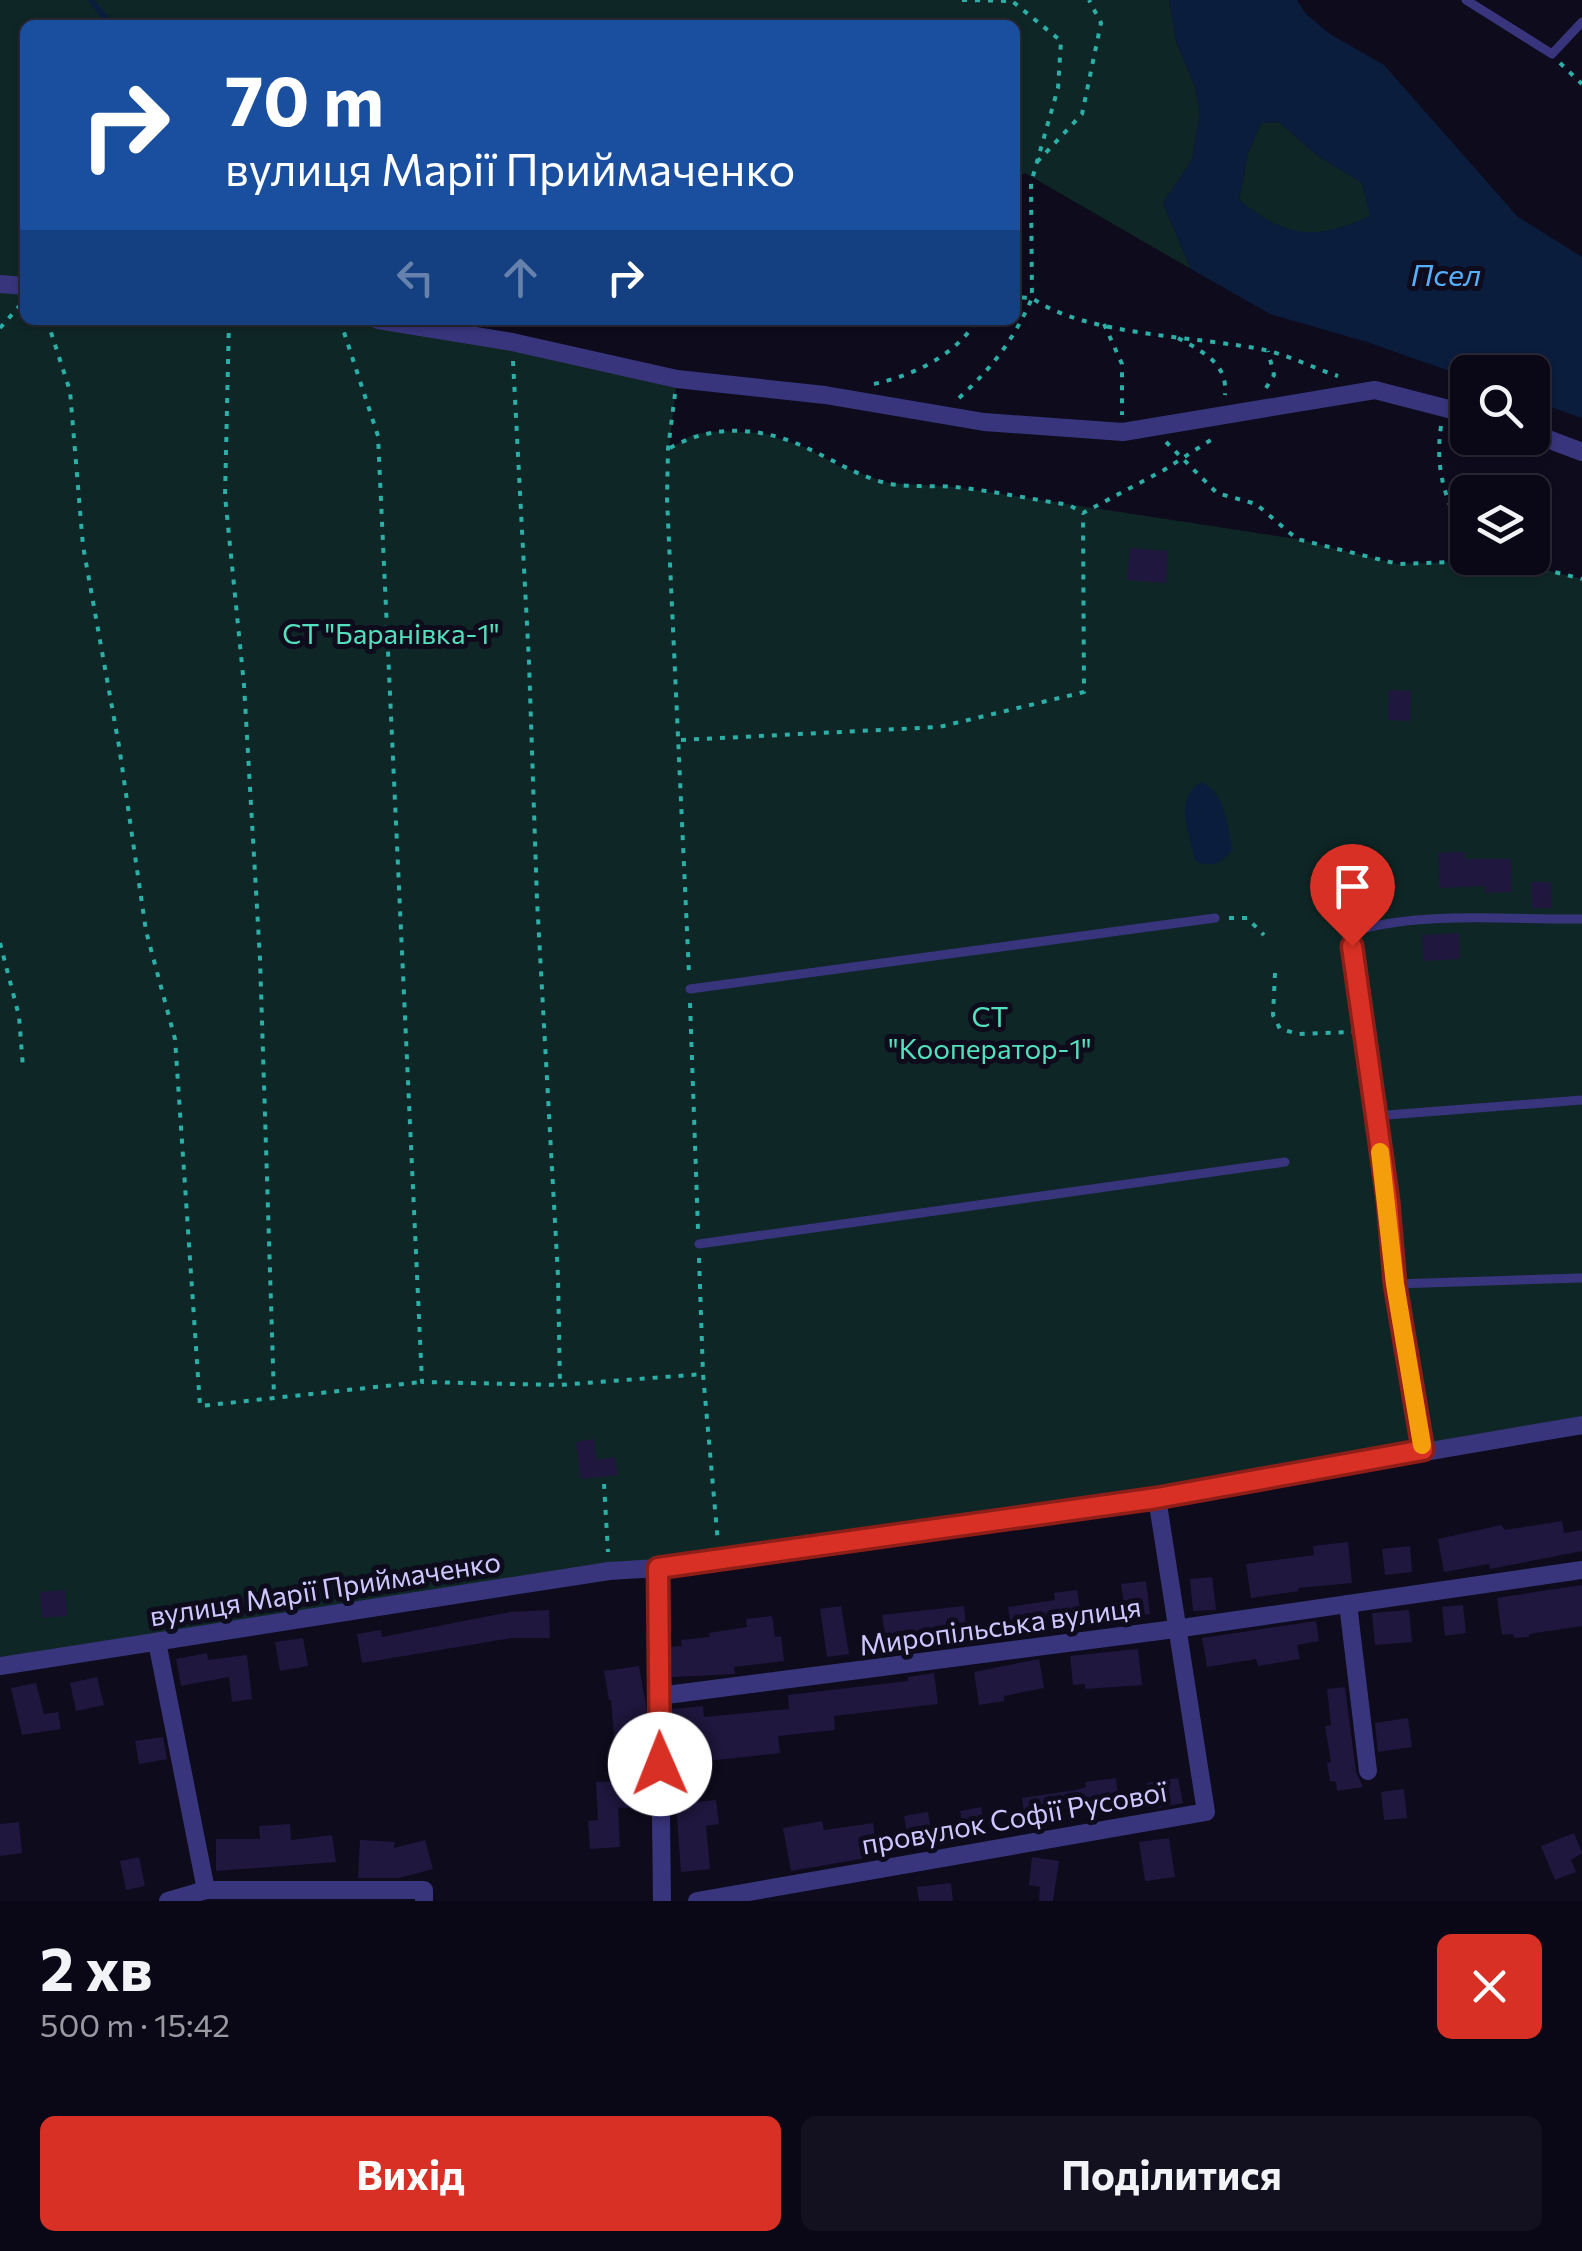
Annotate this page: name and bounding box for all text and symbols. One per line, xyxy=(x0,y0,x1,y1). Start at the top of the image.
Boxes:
text: 70 m xyxy=(225,55,384,140)
icon: right xyxy=(60,60,190,190)
text: вулиця Марії Приймаченко xyxy=(225,140,795,195)
icon: left xyxy=(388,250,443,305)
icon: ahead xyxy=(493,250,548,305)
icon: right xyxy=(598,250,653,305)
water label: Псел xyxy=(1411,255,1481,292)
map controls xyxy=(1450,355,1550,575)
button: search xyxy=(1450,355,1550,455)
button: layers xyxy=(1450,475,1550,575)
park label: СТ "Баранівка-1" xyxy=(282,616,500,650)
pin xyxy=(1310,844,1395,947)
icon: arrive xyxy=(1325,859,1380,914)
park label: СТ "Кооператор-1" xyxy=(888,999,1092,1065)
street label: вулиця Марії Приймаченко xyxy=(147,1543,503,1633)
street label: Миропільська вулиця xyxy=(857,1588,1143,1662)
position arrow xyxy=(608,1712,712,1816)
street label: провулок Софії Русової xyxy=(859,1773,1170,1861)
text: 2 хв xyxy=(40,1930,152,2003)
button: close xyxy=(1437,1934,1542,2039)
text: 500 m · 15:42 xyxy=(40,2004,230,2044)
button: Вихід xyxy=(40,2116,781,2231)
button: Поділитися xyxy=(801,2116,1542,2231)

